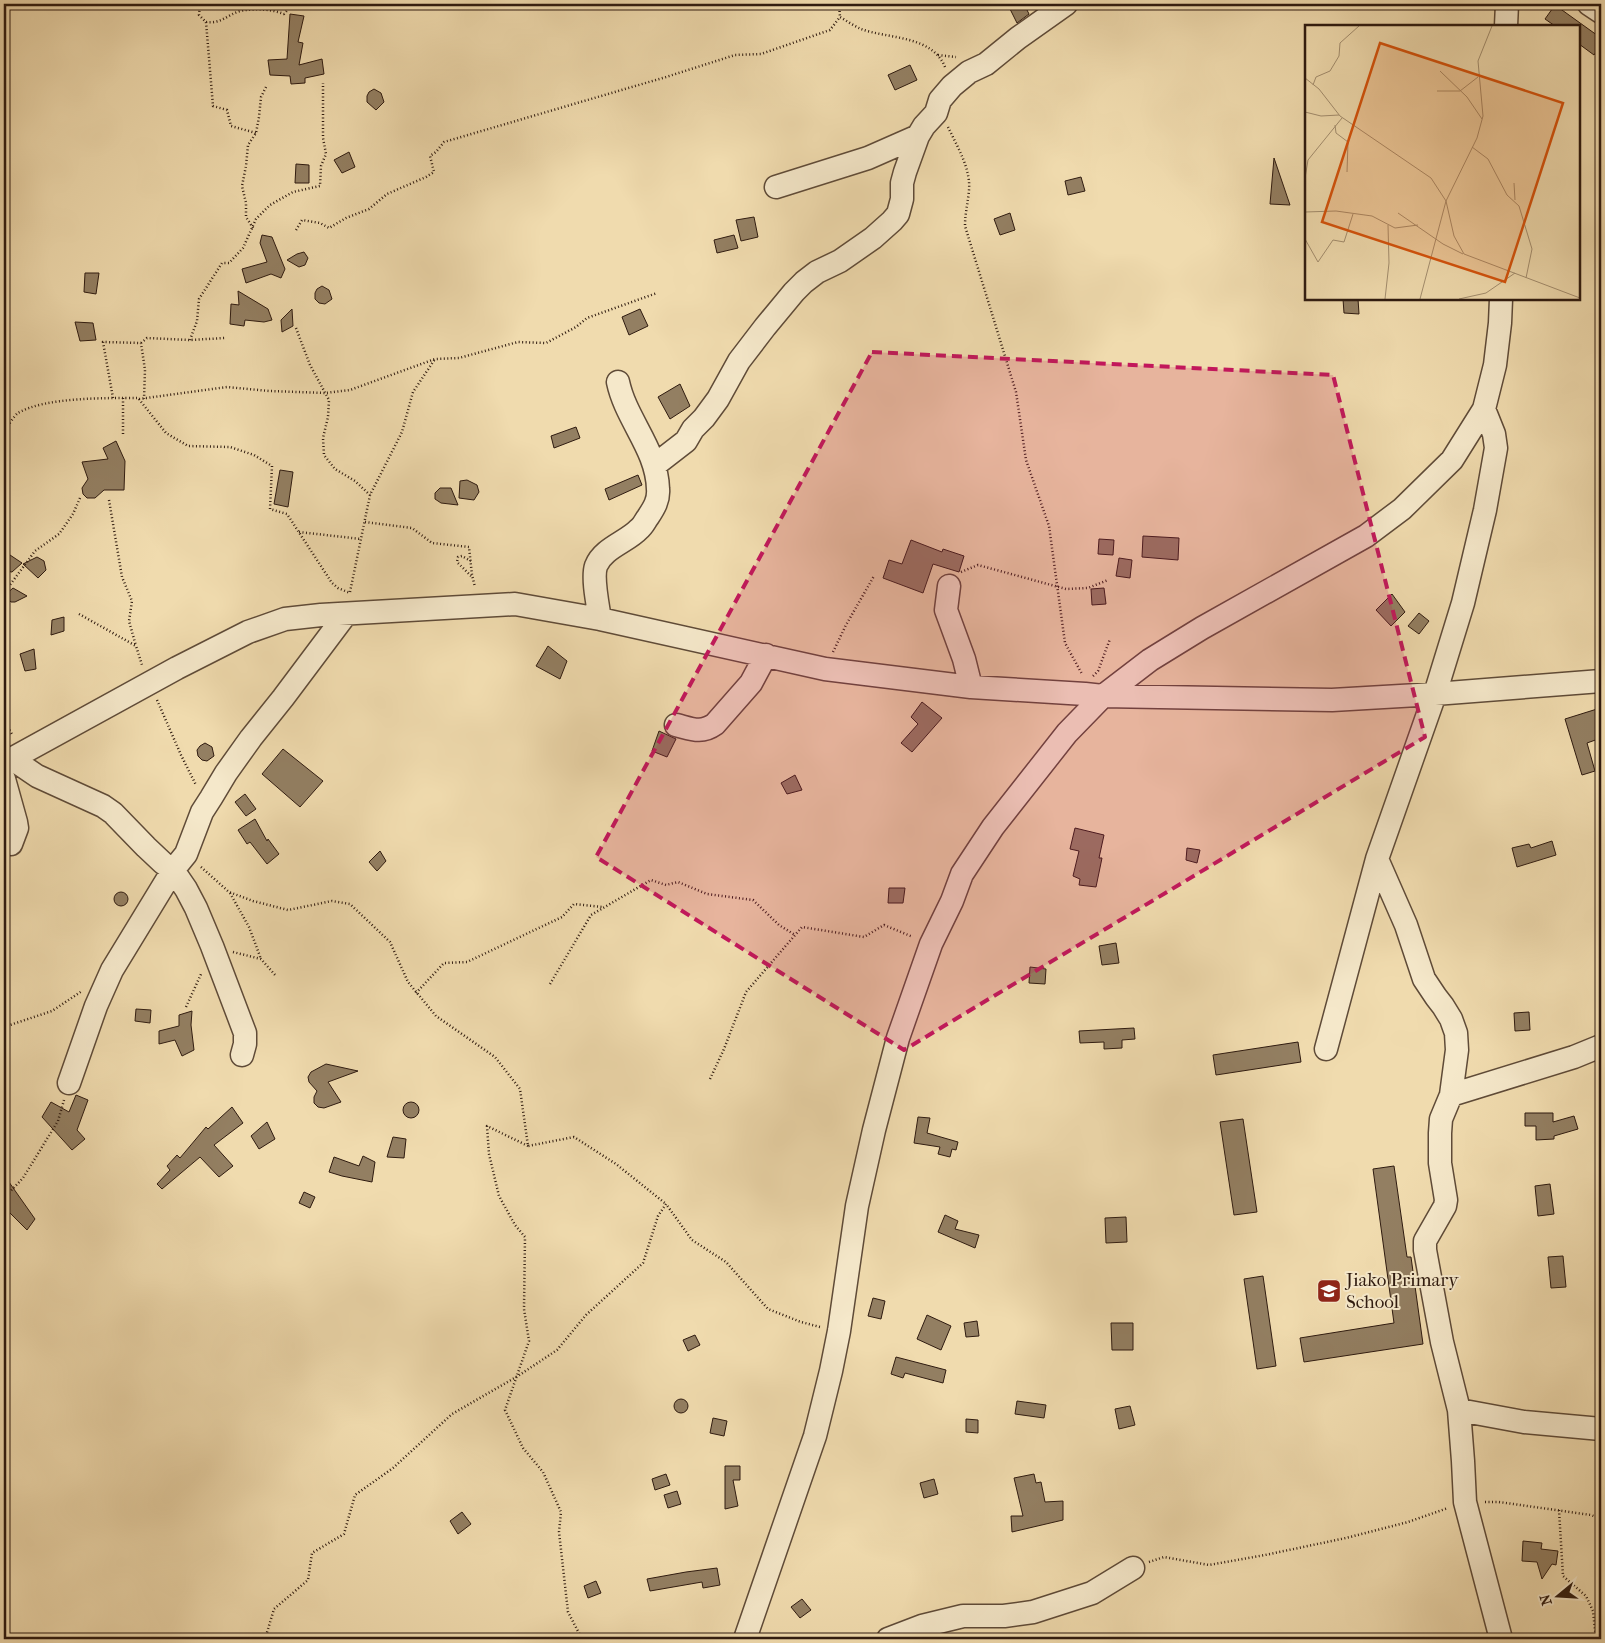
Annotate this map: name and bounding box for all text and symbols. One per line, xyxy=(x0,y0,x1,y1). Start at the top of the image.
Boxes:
inset map xyxy=(1305,25,1580,300)
place label: Jiako Primary School xyxy=(1344,1269,1459,1313)
school or university icon: Jiako Primary School xyxy=(1316,1278,1342,1304)
north arrow xyxy=(1532,1570,1582,1620)
text: N xyxy=(1536,1592,1556,1608)

